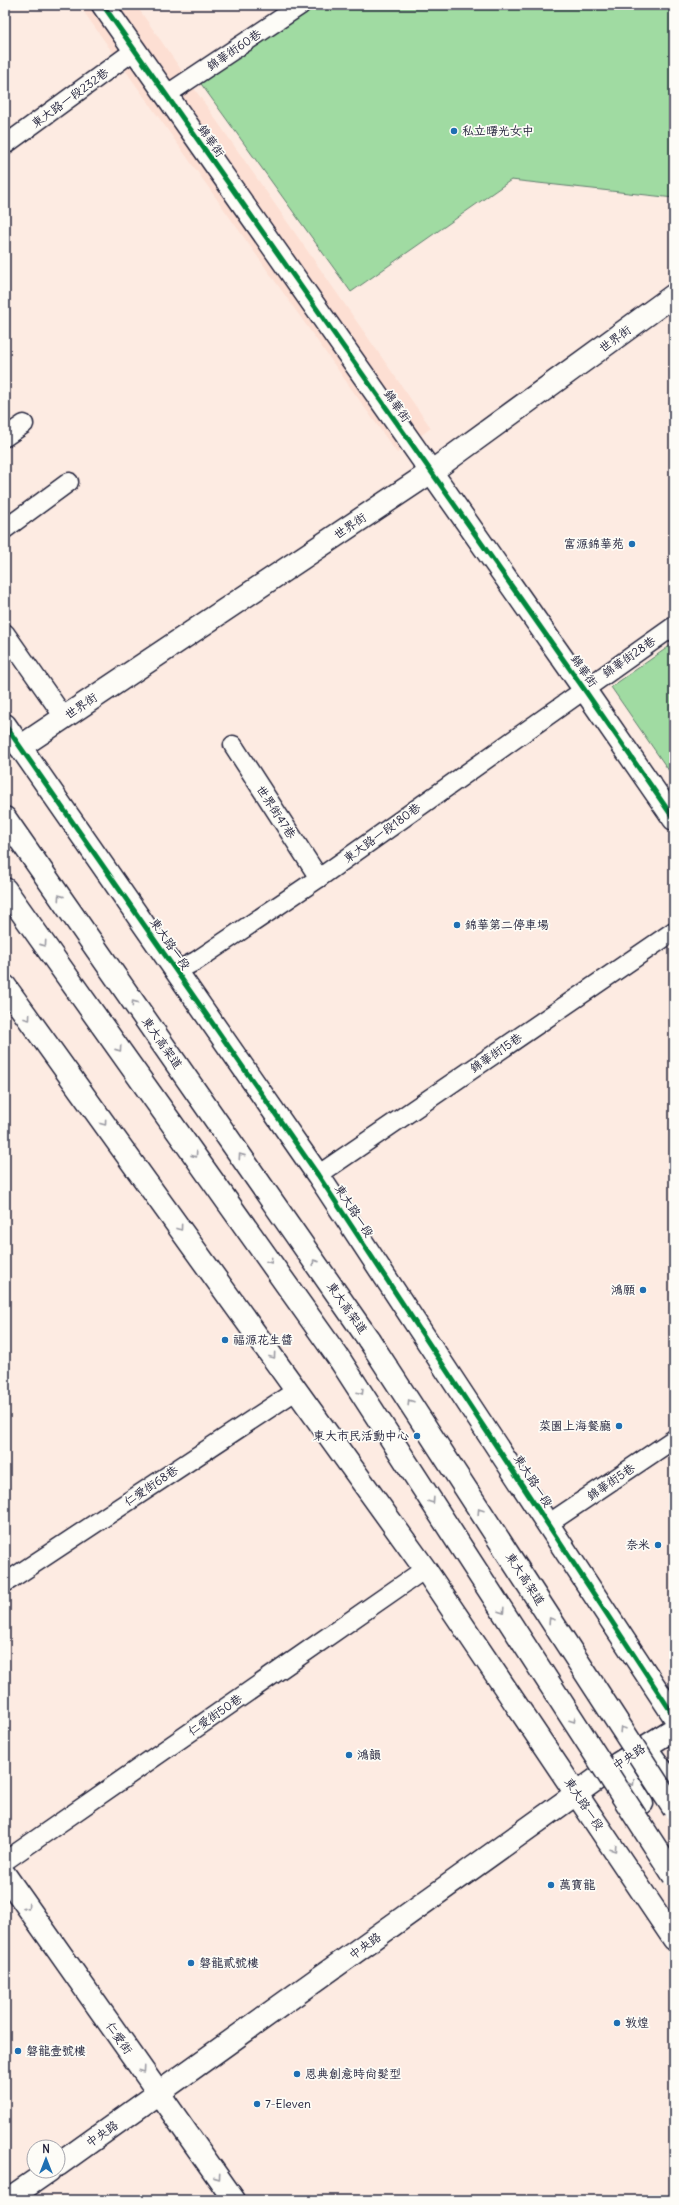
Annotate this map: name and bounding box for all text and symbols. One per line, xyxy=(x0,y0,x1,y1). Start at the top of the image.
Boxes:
street label: 錦華街60巷 xyxy=(203,26,264,73)
street label: 東大路一段232巷 xyxy=(28,64,111,131)
street label: 錦華街 xyxy=(195,122,228,160)
place label: 私立曙光女中 xyxy=(462,123,534,138)
marker: 私立曙光女中 xyxy=(449,126,459,136)
street label: 世界街 xyxy=(596,322,634,355)
street label: 錦華街 xyxy=(381,387,414,425)
street label: 世界街 xyxy=(331,509,369,542)
place label: 富源錦華苑 xyxy=(564,536,624,551)
marker: 富源錦華苑 xyxy=(627,539,637,549)
street label: 錦華街28巷 xyxy=(599,633,658,680)
street label: 錦華街 xyxy=(568,652,601,690)
street label: 世界街 xyxy=(62,689,100,722)
street label: 世界街47巷 xyxy=(254,782,299,841)
street label: 東大路一段180巷 xyxy=(340,800,423,866)
one-way arrow xyxy=(58,894,65,901)
street label: 東大路一段 xyxy=(147,915,194,973)
place label: 錦華第二停車場 xyxy=(465,917,549,932)
marker: 錦華第二停車場 xyxy=(452,920,462,930)
one-way arrow xyxy=(39,939,46,946)
one-way arrow xyxy=(131,1000,139,1007)
one-way arrow xyxy=(23,1013,30,1020)
street label: 東大高架道 xyxy=(139,1014,186,1072)
street label: 錦華街15巷 xyxy=(467,1030,525,1075)
one-way arrow xyxy=(114,1045,121,1052)
one-way arrow xyxy=(99,1119,107,1126)
one-way arrow xyxy=(190,1151,197,1158)
one-way arrow xyxy=(239,1153,246,1160)
street label: 東大路一段 xyxy=(332,1181,377,1240)
one-way arrow xyxy=(175,1224,182,1231)
one-way arrow xyxy=(265,1257,272,1264)
one-way arrow xyxy=(313,1260,320,1267)
street label: 東大高架道 xyxy=(324,1279,371,1337)
place label: 鴻願 xyxy=(611,1282,635,1297)
marker: 鴻願 xyxy=(638,1285,648,1295)
place label: 福源花生醬 xyxy=(233,1332,293,1347)
marker: 福源花生醬 xyxy=(220,1335,230,1345)
one-way arrow xyxy=(268,1352,275,1359)
one-way arrow xyxy=(356,1388,364,1395)
one-way arrow xyxy=(407,1399,414,1406)
place label: 菜園上海餐廳 xyxy=(539,1418,611,1433)
marker: 菜園上海餐廳 xyxy=(614,1421,624,1431)
place label: 東大市民活動中心 xyxy=(313,1428,409,1443)
marker: 東大市民活動中心 xyxy=(412,1431,422,1441)
street label: 東大路一段 xyxy=(511,1451,556,1510)
street label: 錦華街5巷 xyxy=(584,1460,638,1503)
street label: 仁愛街68巷 xyxy=(121,1462,181,1509)
one-way arrow xyxy=(427,1497,434,1504)
one-way arrow xyxy=(478,1508,485,1515)
place label: 奈米 xyxy=(626,1537,650,1552)
marker: 奈米 xyxy=(653,1540,663,1550)
street label: 東大高架道 xyxy=(503,1549,548,1608)
one-way arrow xyxy=(498,1606,505,1613)
one-way arrow xyxy=(549,1617,556,1624)
street label: 仁愛街50巷 xyxy=(185,1690,245,1739)
one-way arrow xyxy=(568,1716,576,1723)
one-way arrow xyxy=(619,1726,627,1733)
street label: 中央路 xyxy=(610,1740,648,1773)
place label: 鴻韻 xyxy=(357,1747,381,1762)
marker: 鴻韻 xyxy=(344,1750,354,1760)
street label: 東大路一段 xyxy=(561,1775,607,1833)
one-way arrow xyxy=(627,1779,634,1786)
one-way arrow xyxy=(609,1845,617,1852)
place label: 萬寶龍 xyxy=(559,1877,596,1892)
marker: 萬寶龍 xyxy=(546,1880,556,1890)
one-way arrow xyxy=(22,1903,30,1910)
street label: 中央路 xyxy=(346,1929,384,1962)
place label: 磐龍貳號樓 xyxy=(199,1955,259,1970)
marker: 磐龍貳號樓 xyxy=(186,1958,196,1968)
place label: 敦煌 xyxy=(625,2015,649,2030)
marker: 敦煌 xyxy=(612,2018,622,2028)
street label: 仁愛街 xyxy=(103,2019,136,2057)
place label: 磐龍壹號樓 xyxy=(26,2043,86,2058)
marker: 磐龍壹號樓 xyxy=(13,2046,23,2056)
one-way arrow xyxy=(138,2066,145,2073)
place label: 恩典創意時尚髮型 xyxy=(305,2066,401,2081)
marker: 恩典創意時尚髮型 xyxy=(292,2069,302,2079)
place label: 7-Eleven xyxy=(265,2096,311,2111)
marker: 7-Eleven xyxy=(252,2099,262,2109)
street label: 中央路 xyxy=(83,2117,121,2150)
north arrow xyxy=(26,2139,66,2179)
text: N xyxy=(42,2142,50,2156)
one-way arrow xyxy=(213,2172,220,2179)

